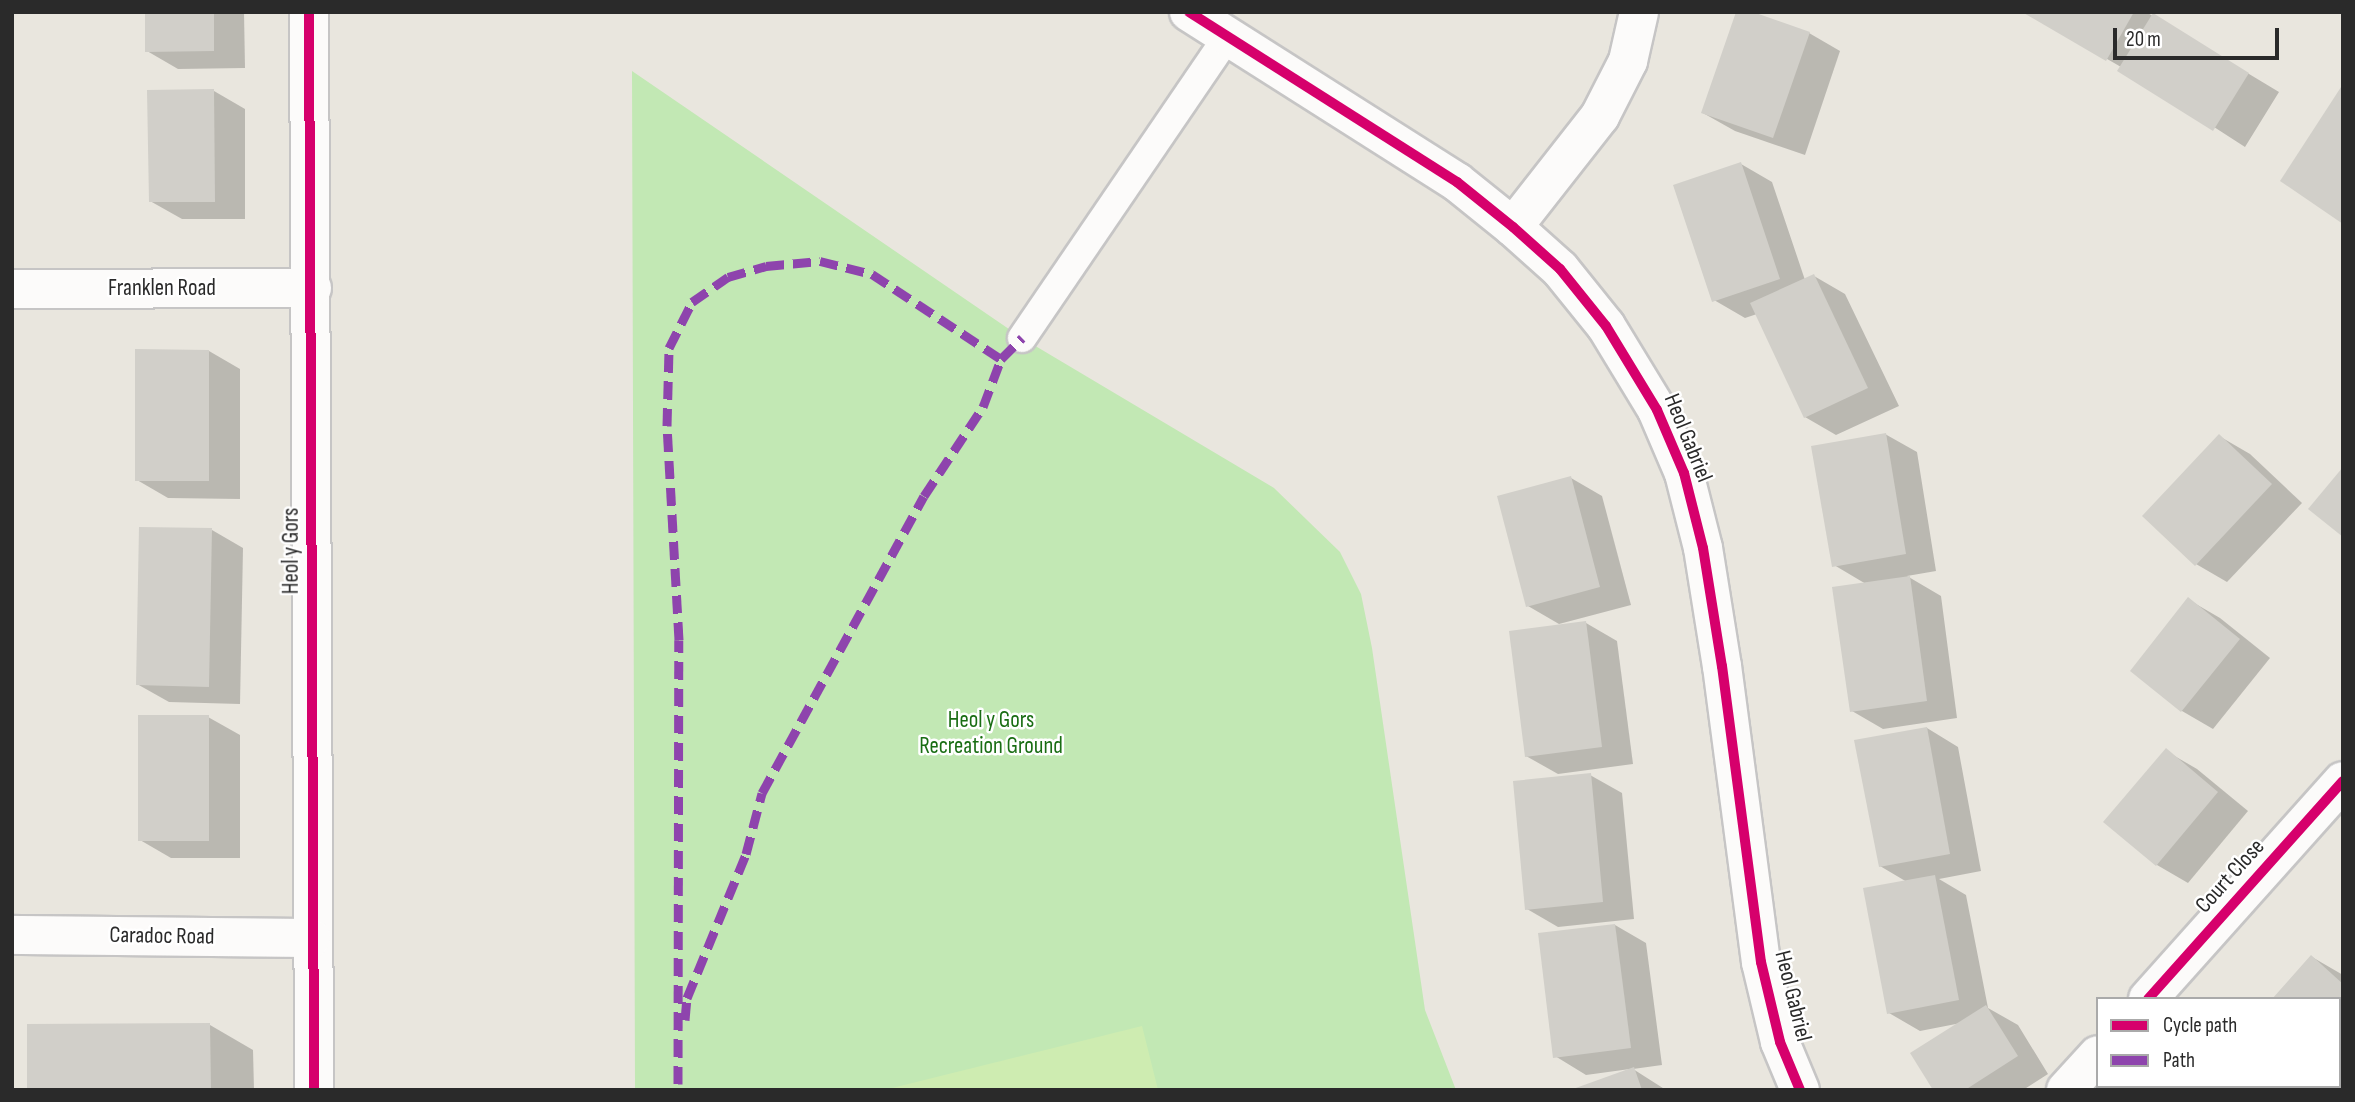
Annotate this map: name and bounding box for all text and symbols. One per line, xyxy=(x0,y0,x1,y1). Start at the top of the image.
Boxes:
scale bar xyxy=(2117,14,2283,58)
text: 20 m xyxy=(2126,27,2161,52)
street label: Franklen Road xyxy=(108,274,216,302)
street label: Heol Gabriel xyxy=(1658,390,1718,486)
street label: Heol y Gors xyxy=(277,508,305,594)
park label: Heol y Gors Recreation Ground xyxy=(919,706,1063,760)
street label: Court Close xyxy=(2190,833,2270,919)
street label: Caradoc Road xyxy=(109,921,215,951)
street label: Heol Gabriel xyxy=(1768,948,1818,1044)
legend xyxy=(2096,997,2341,1088)
text: Cycle path xyxy=(2163,1013,2237,1038)
text: Path xyxy=(2163,1048,2195,1073)

